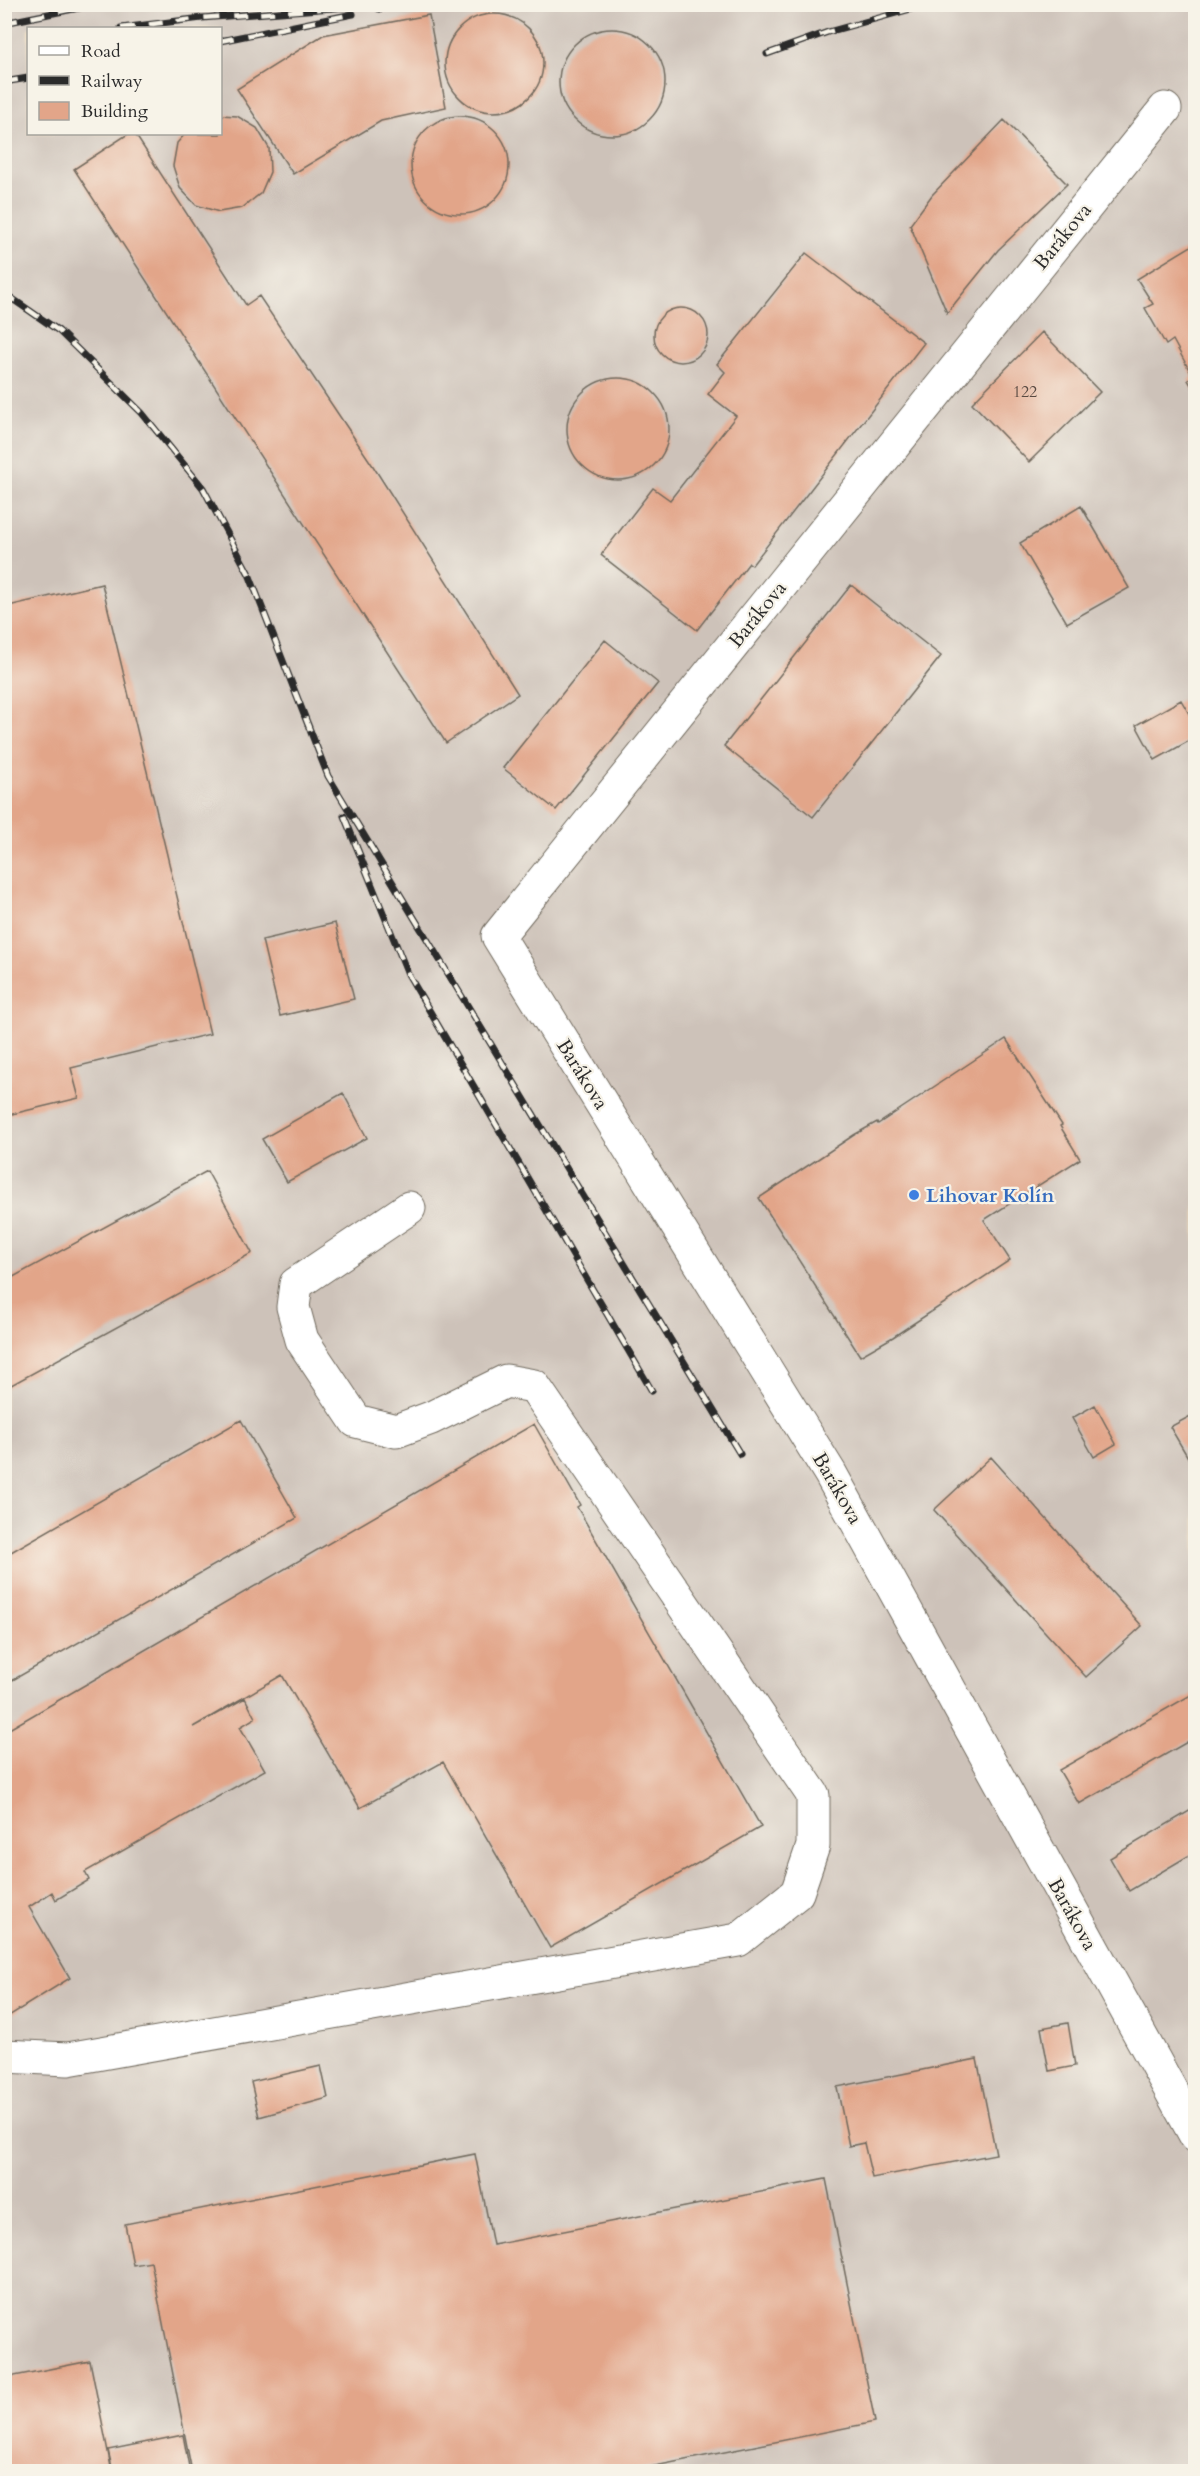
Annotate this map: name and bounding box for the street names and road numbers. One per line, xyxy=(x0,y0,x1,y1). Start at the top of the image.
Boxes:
street label: Barákova xyxy=(1027,197,1098,275)
street label: Barákova xyxy=(722,575,793,653)
street label: Barákova xyxy=(550,1034,615,1115)
street label: Barákova xyxy=(806,1448,869,1529)
street label: Barákova xyxy=(1042,1873,1104,1955)

